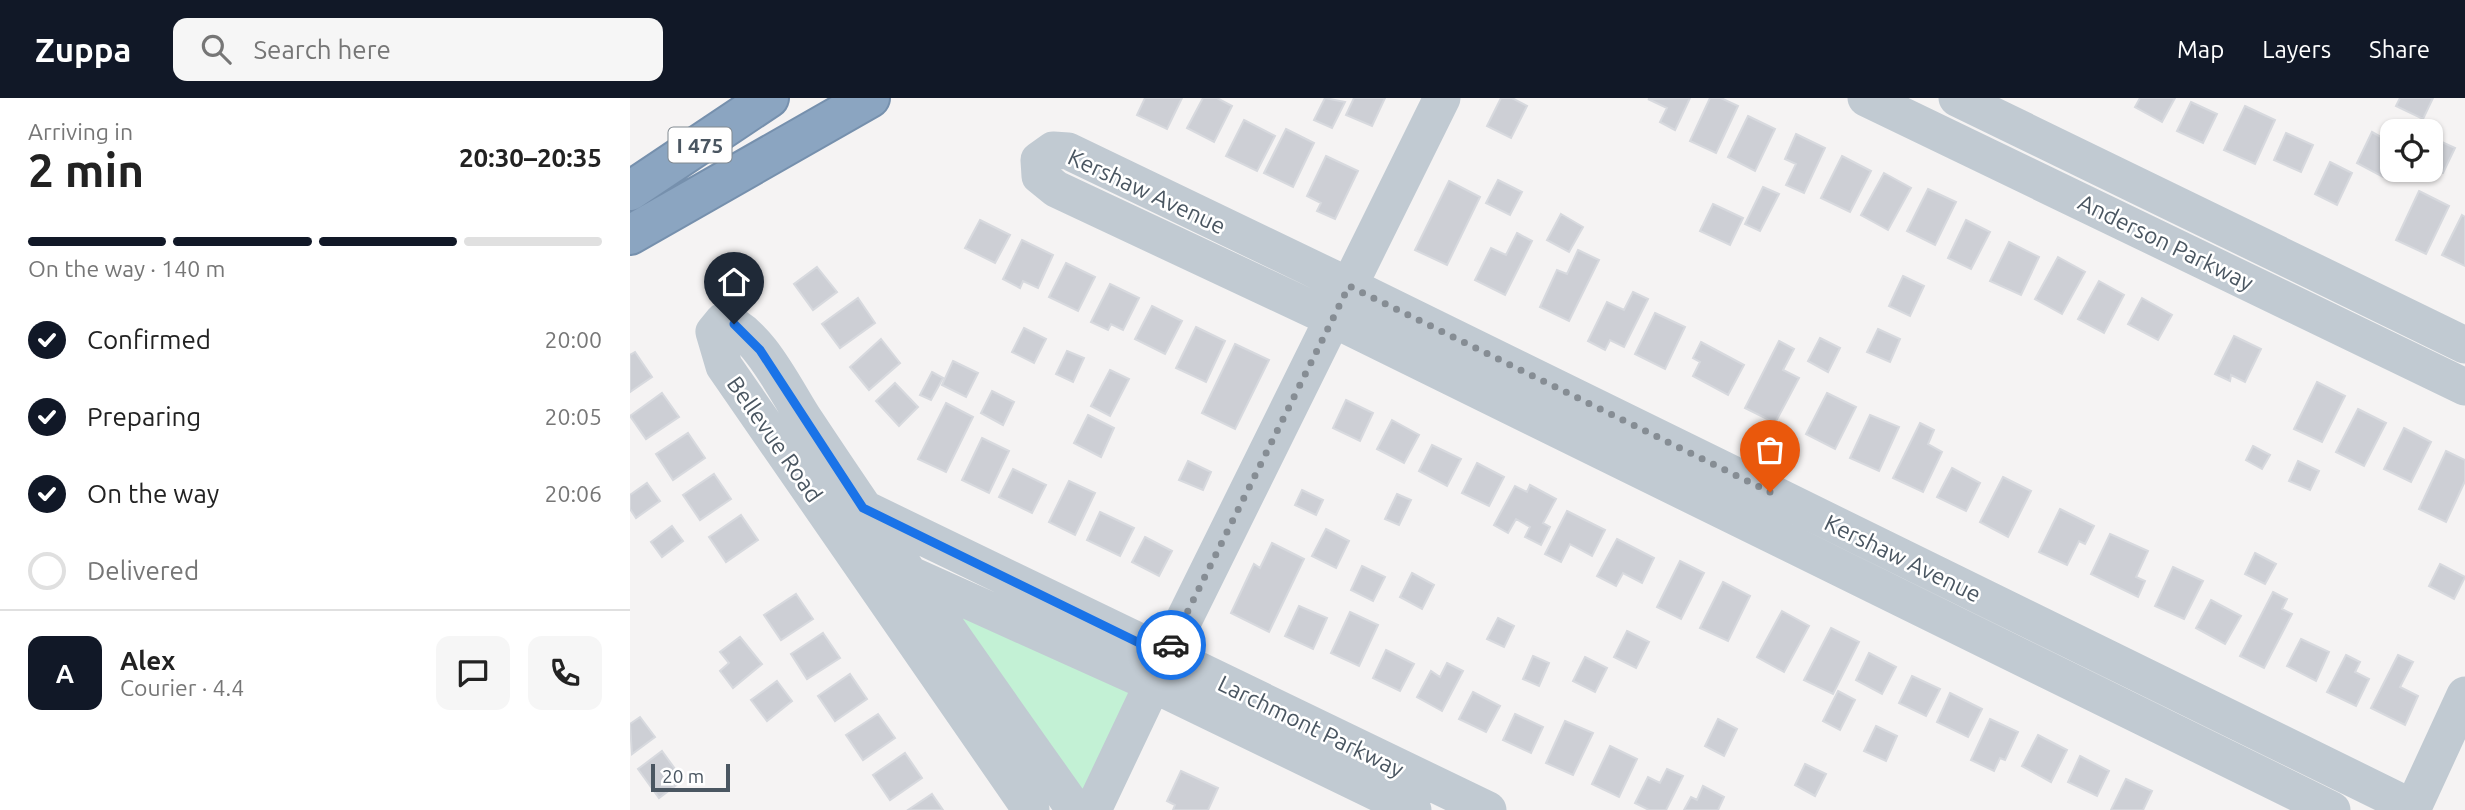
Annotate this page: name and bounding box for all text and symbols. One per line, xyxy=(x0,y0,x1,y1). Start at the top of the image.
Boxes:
search box xyxy=(173,18,663,81)
icon: search xyxy=(197,30,235,68)
text: Zuppa xyxy=(35,31,131,68)
text: Search here xyxy=(253,35,391,64)
text: Map xyxy=(2177,36,2224,63)
text: Layers xyxy=(2262,36,2331,63)
text: Share xyxy=(2369,36,2430,63)
text: Arriving in xyxy=(28,119,133,144)
map controls xyxy=(2380,119,2443,182)
button: locate xyxy=(2380,119,2443,182)
road number: I 475 xyxy=(668,128,732,162)
text: 20:30–20:35 xyxy=(459,143,602,172)
text: 2 min xyxy=(28,144,144,196)
street label: Kershaw Avenue xyxy=(1064,144,1230,238)
street label: Anderson Parkway xyxy=(2075,189,2257,295)
pin xyxy=(704,252,764,324)
text: On the way · 140 m xyxy=(28,256,225,281)
icon: home xyxy=(715,263,753,301)
icon: check xyxy=(28,321,66,359)
text: Confirmed xyxy=(87,325,211,354)
text: 20:00 xyxy=(544,327,602,352)
street label: Bellevue Road xyxy=(722,371,828,507)
icon: check xyxy=(28,398,66,436)
text: Preparing xyxy=(87,402,201,431)
text: 20:05 xyxy=(544,404,602,429)
pin xyxy=(1740,420,1800,492)
icon: bag xyxy=(1751,431,1789,469)
icon: check xyxy=(28,475,66,513)
text: On the way xyxy=(87,479,219,508)
text: 20:06 xyxy=(544,481,602,506)
street label: Kershaw Avenue xyxy=(1821,509,1985,607)
text: Delivered xyxy=(87,556,199,585)
courier xyxy=(1136,610,1206,680)
icon: car xyxy=(1152,626,1190,664)
button: chat xyxy=(436,636,510,710)
button: phone xyxy=(528,636,602,710)
text: Alex xyxy=(120,646,175,675)
text: A xyxy=(56,659,74,688)
street label: Larchmont Parkway xyxy=(1214,670,1408,782)
text: Courier · 4.4 xyxy=(120,675,244,700)
scale bar xyxy=(651,761,730,793)
text: 20 m xyxy=(662,765,704,787)

